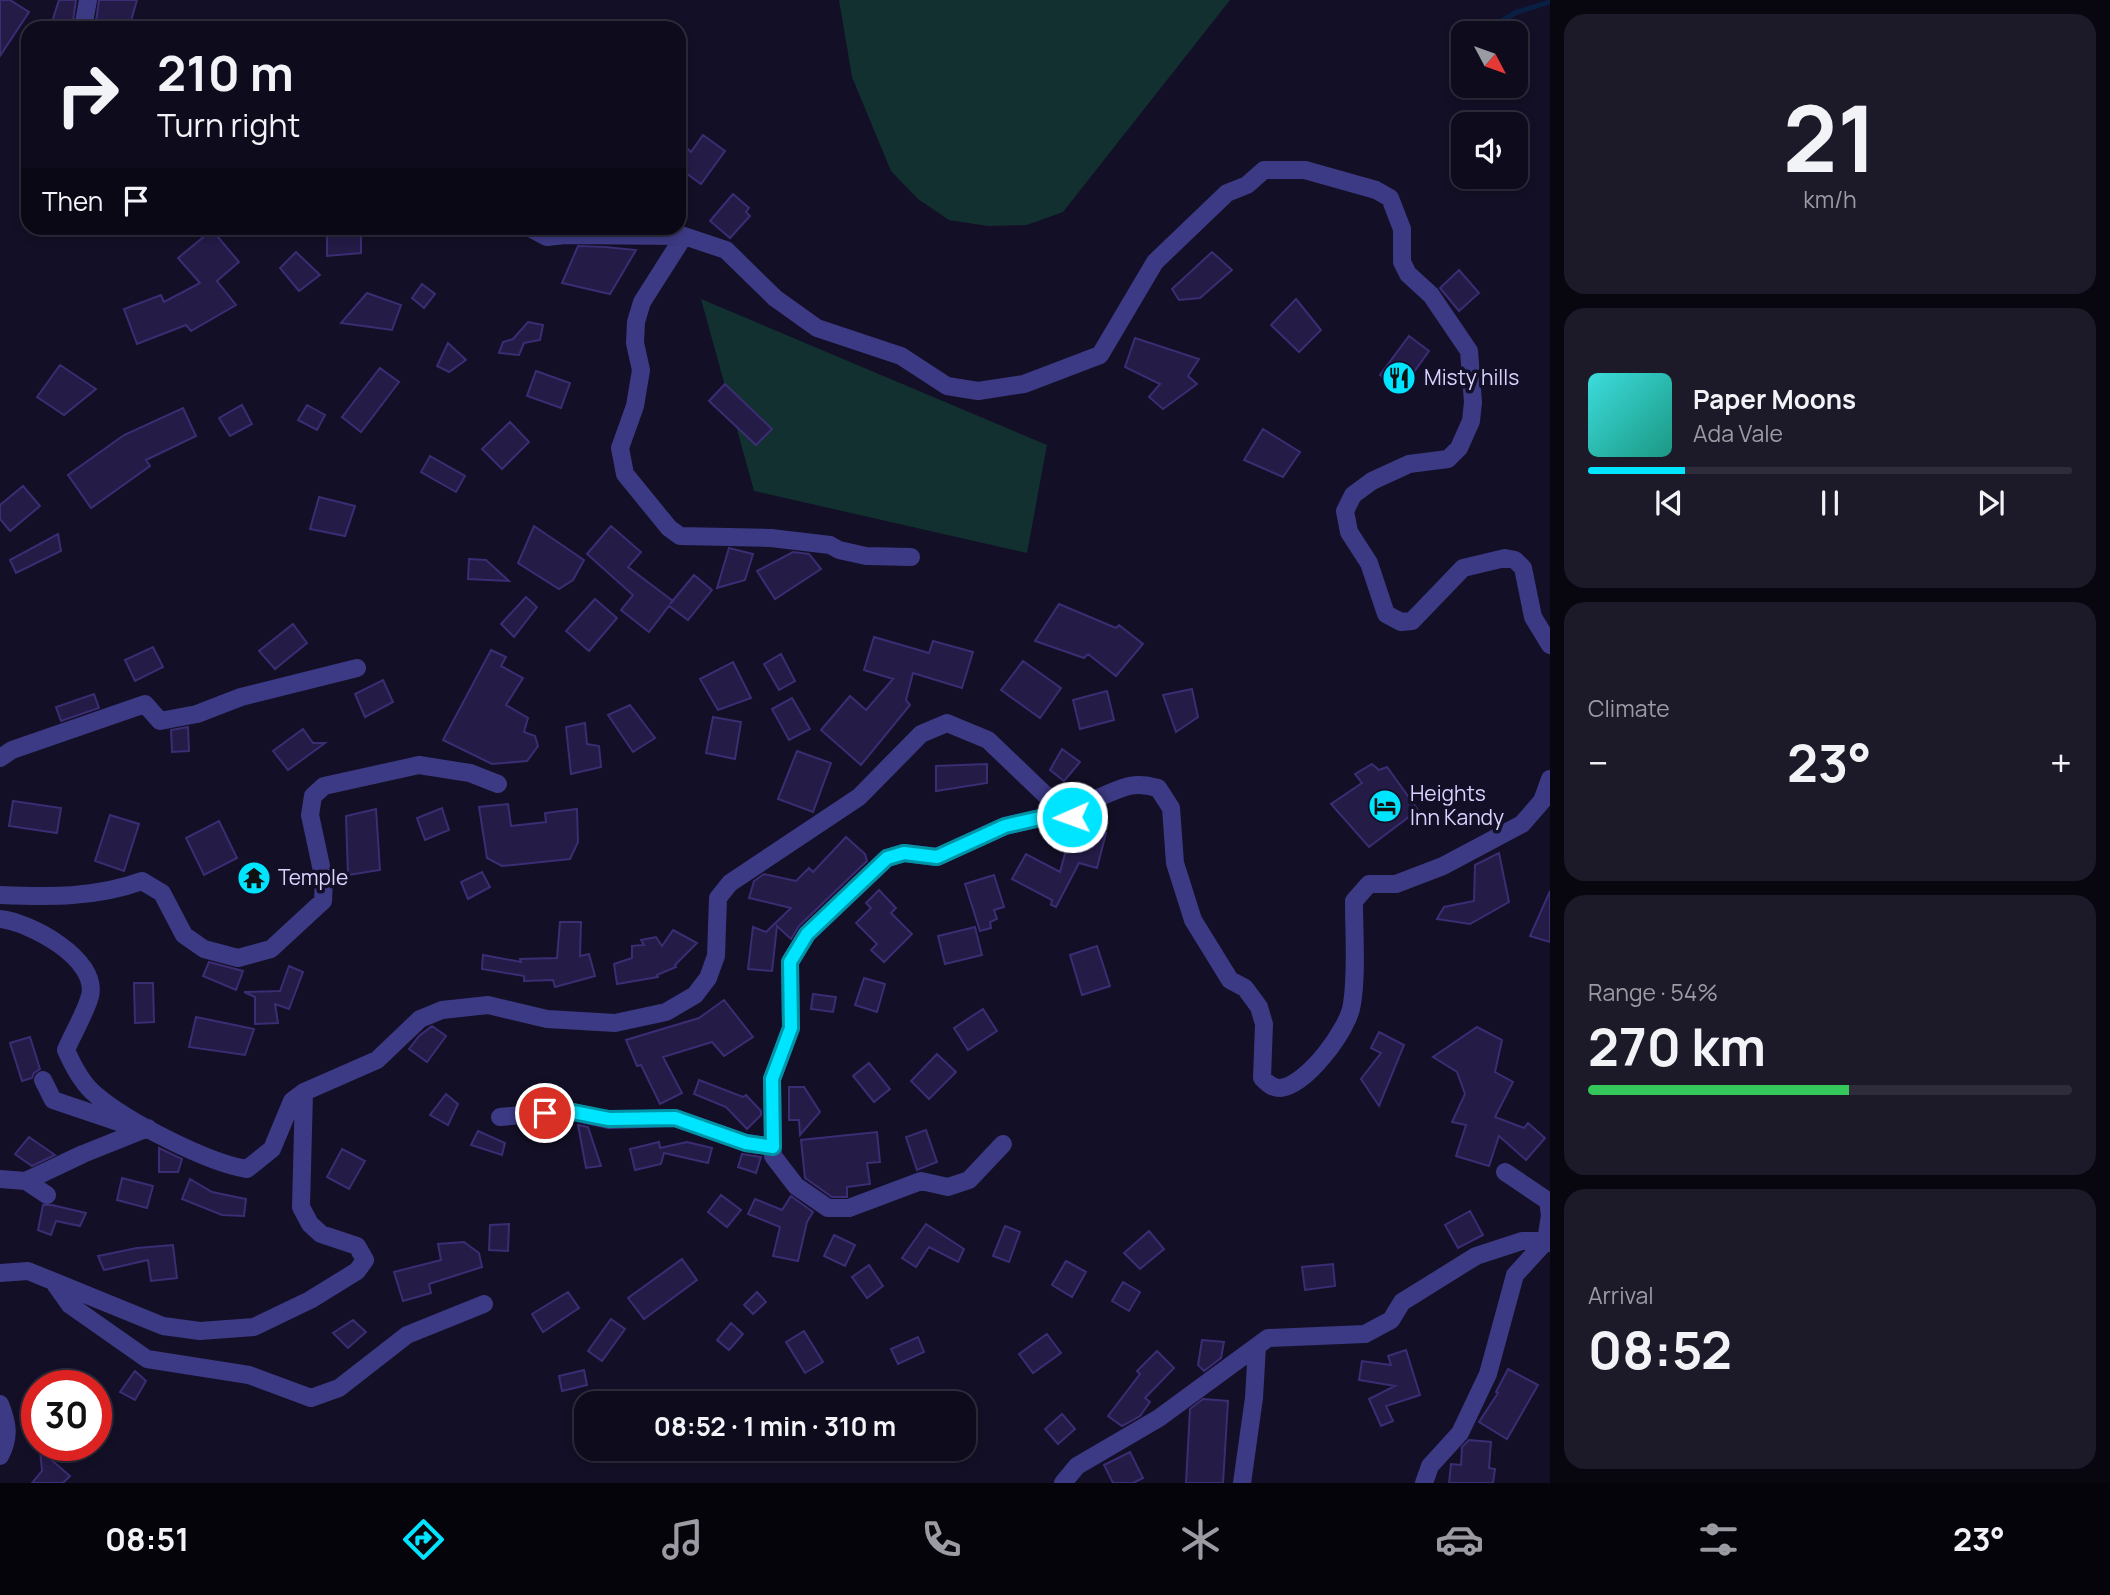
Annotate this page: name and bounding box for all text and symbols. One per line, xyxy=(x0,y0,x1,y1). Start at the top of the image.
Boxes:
north arrow xyxy=(1451,21,1528,98)
map controls xyxy=(1451,21,1528,189)
text: 210 m xyxy=(157,39,294,106)
icon: right xyxy=(42,49,133,140)
text: 21 xyxy=(1783,75,1877,199)
text: Turn right xyxy=(157,103,300,147)
button: sound xyxy=(1451,112,1528,189)
icon: arrive xyxy=(117,182,155,220)
text: Then xyxy=(42,183,103,219)
text: km/h xyxy=(1803,183,1857,215)
restaurant icon: Misty hills xyxy=(1380,359,1418,397)
place label: Misty hills xyxy=(1424,363,1519,391)
text: Paper Moons xyxy=(1693,381,1856,417)
text: Ada Vale xyxy=(1693,417,1783,449)
icon: previous xyxy=(1650,484,1688,522)
icon: pause xyxy=(1811,484,1849,522)
icon: next xyxy=(1972,484,2010,522)
text: Climate xyxy=(1588,692,1670,724)
text: 23° xyxy=(1787,727,1872,798)
text: − xyxy=(1588,736,1609,788)
text: + xyxy=(2050,736,2072,788)
place label: Heights Inn Kandy xyxy=(1410,779,1504,831)
position arrow xyxy=(1035,780,1109,854)
hotel icon: Heights Inn Kandy xyxy=(1366,787,1404,825)
temple icon: Temple xyxy=(235,859,273,897)
place label: Temple xyxy=(278,863,348,891)
text: Range · 54% xyxy=(1588,976,1718,1008)
text: 270 km xyxy=(1588,1011,1766,1082)
pin xyxy=(515,1083,575,1143)
icon: arrive xyxy=(526,1094,564,1132)
text: Arrival xyxy=(1588,1279,1654,1311)
text: 08:52 xyxy=(1588,1314,1732,1385)
speed limit sign: 30 xyxy=(21,1370,112,1461)
text: 08:52 · 1 min · 310 m xyxy=(654,1408,896,1444)
icon: directions xyxy=(399,1515,448,1564)
icon: music xyxy=(658,1515,707,1564)
icon: phone xyxy=(917,1515,966,1564)
icon: climate xyxy=(1176,1515,1225,1564)
icon: car xyxy=(1435,1515,1484,1564)
icon: filters xyxy=(1694,1515,1743,1564)
text: 08:51 xyxy=(105,1517,189,1561)
text: 23° xyxy=(1953,1517,2005,1561)

